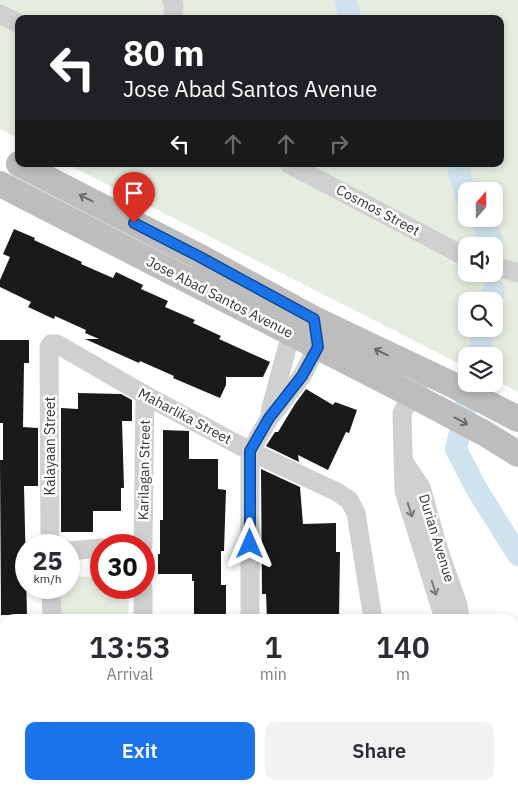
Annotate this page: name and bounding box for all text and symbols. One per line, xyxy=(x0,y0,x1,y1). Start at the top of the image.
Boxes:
text: 80 m xyxy=(123,30,205,76)
icon: left xyxy=(40,35,105,100)
text: Jose Abad Santos Avenue xyxy=(123,74,377,103)
icon: left xyxy=(166,130,194,158)
icon: ahead xyxy=(219,130,247,158)
icon: ahead xyxy=(272,130,300,158)
icon: right xyxy=(325,130,353,158)
pin xyxy=(113,172,155,223)
icon: arrive xyxy=(120,179,148,207)
street label: Cosmos Street xyxy=(333,180,423,240)
north arrow xyxy=(458,182,502,228)
map controls xyxy=(458,182,503,392)
one-way arrow xyxy=(79,193,94,202)
button: sound xyxy=(458,237,503,282)
street label: Jose Abad Santos Avenue xyxy=(144,252,296,342)
button: search xyxy=(458,292,503,337)
one-way arrow xyxy=(374,346,389,356)
button: layers xyxy=(458,347,503,392)
street label: Maharlika Street xyxy=(135,384,235,448)
street label: Kalayaan Street xyxy=(41,397,59,495)
one-way arrow xyxy=(453,417,468,426)
street label: Karilagan Street xyxy=(134,419,154,520)
street label: Durian Avenue xyxy=(415,492,459,585)
one-way arrow xyxy=(406,502,415,517)
position arrow xyxy=(223,517,275,569)
speed limit sign: 30 xyxy=(90,534,155,599)
text: 25 xyxy=(32,544,63,577)
text: km/h xyxy=(33,571,62,586)
one-way arrow xyxy=(430,580,440,596)
text: 13:53 xyxy=(89,627,171,666)
text: 1 xyxy=(264,627,282,666)
text: 140 xyxy=(376,627,430,666)
text: Arrival xyxy=(107,664,153,684)
text: min xyxy=(260,664,287,684)
text: m xyxy=(396,664,410,684)
button: Exit xyxy=(25,722,255,780)
button: Share xyxy=(265,722,494,780)

